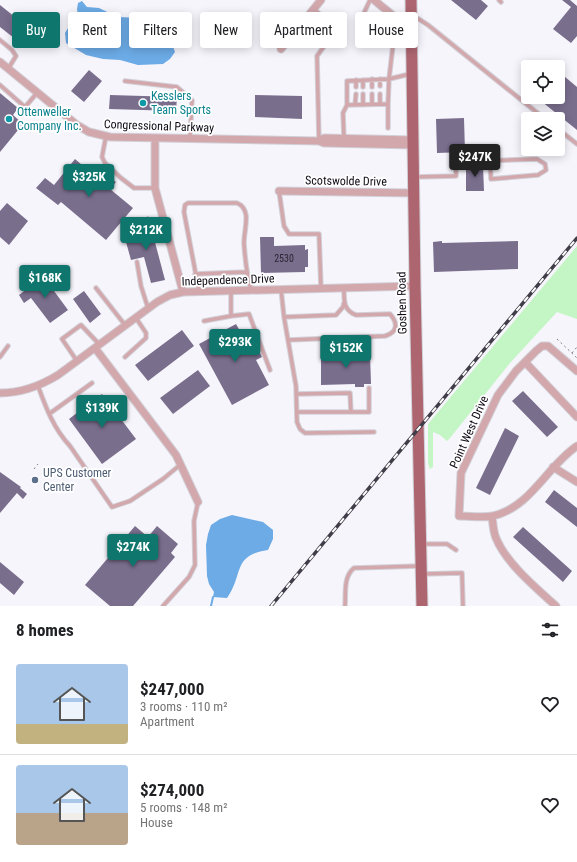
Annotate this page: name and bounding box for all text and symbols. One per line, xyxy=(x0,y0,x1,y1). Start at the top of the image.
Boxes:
chip: Buy xyxy=(12,12,60,48)
chip: Rent xyxy=(68,12,121,48)
chip: Filters xyxy=(129,12,192,48)
chip: New xyxy=(200,12,252,48)
chip: Apartment xyxy=(260,12,347,48)
chip: House xyxy=(355,12,418,48)
map controls xyxy=(521,60,565,156)
button: locate xyxy=(521,60,565,104)
place label: Kesslers Team Sports xyxy=(151,89,211,117)
marker: Kesslers Team Sports xyxy=(138,98,148,108)
place label: Ottenweller Company Inc. xyxy=(17,105,82,133)
button: layers xyxy=(521,112,565,156)
marker: Ottenweller Company Inc. xyxy=(4,114,14,124)
street label: Congressional Parkway xyxy=(104,117,214,135)
pin: $247K xyxy=(447,144,503,178)
text: $247K xyxy=(458,149,492,164)
pin: $325K xyxy=(61,164,117,198)
text: $325K xyxy=(72,169,106,184)
street label: Scotswolde Drive xyxy=(305,173,387,189)
pin: $212K xyxy=(118,217,174,251)
text: $212K xyxy=(129,222,163,237)
house number: 2530 xyxy=(274,253,294,264)
pin: $168K xyxy=(17,265,73,299)
text: $168K xyxy=(28,270,62,285)
street label: Independence Drive xyxy=(181,271,275,289)
street label: Goshen Road xyxy=(394,272,410,334)
pin: $293K xyxy=(207,329,263,363)
text: $293K xyxy=(218,334,252,349)
pin: $152K xyxy=(318,335,374,369)
text: $152K xyxy=(329,340,363,355)
street label: Point West Drive xyxy=(447,393,491,470)
pin: $139K xyxy=(74,395,130,429)
text: $139K xyxy=(85,400,119,415)
place label: UPS Customer Center xyxy=(43,466,112,494)
marker: UPS Customer Center xyxy=(30,475,40,485)
pin: $274K xyxy=(105,534,161,568)
text: $274K xyxy=(116,539,150,554)
icon: filters xyxy=(539,619,561,641)
text: 8 homes xyxy=(16,620,74,640)
text: $247,000 xyxy=(140,679,204,699)
icon: home xyxy=(48,680,96,728)
icon: heart xyxy=(539,693,561,715)
text: 3 rooms · 110 m² xyxy=(140,699,227,714)
text: Apartment xyxy=(140,714,194,729)
text: $274,000 xyxy=(140,780,204,800)
icon: home xyxy=(48,781,96,829)
icon: heart xyxy=(539,794,561,816)
text: 5 rooms · 148 m² xyxy=(140,800,227,815)
text: House xyxy=(140,815,173,830)

